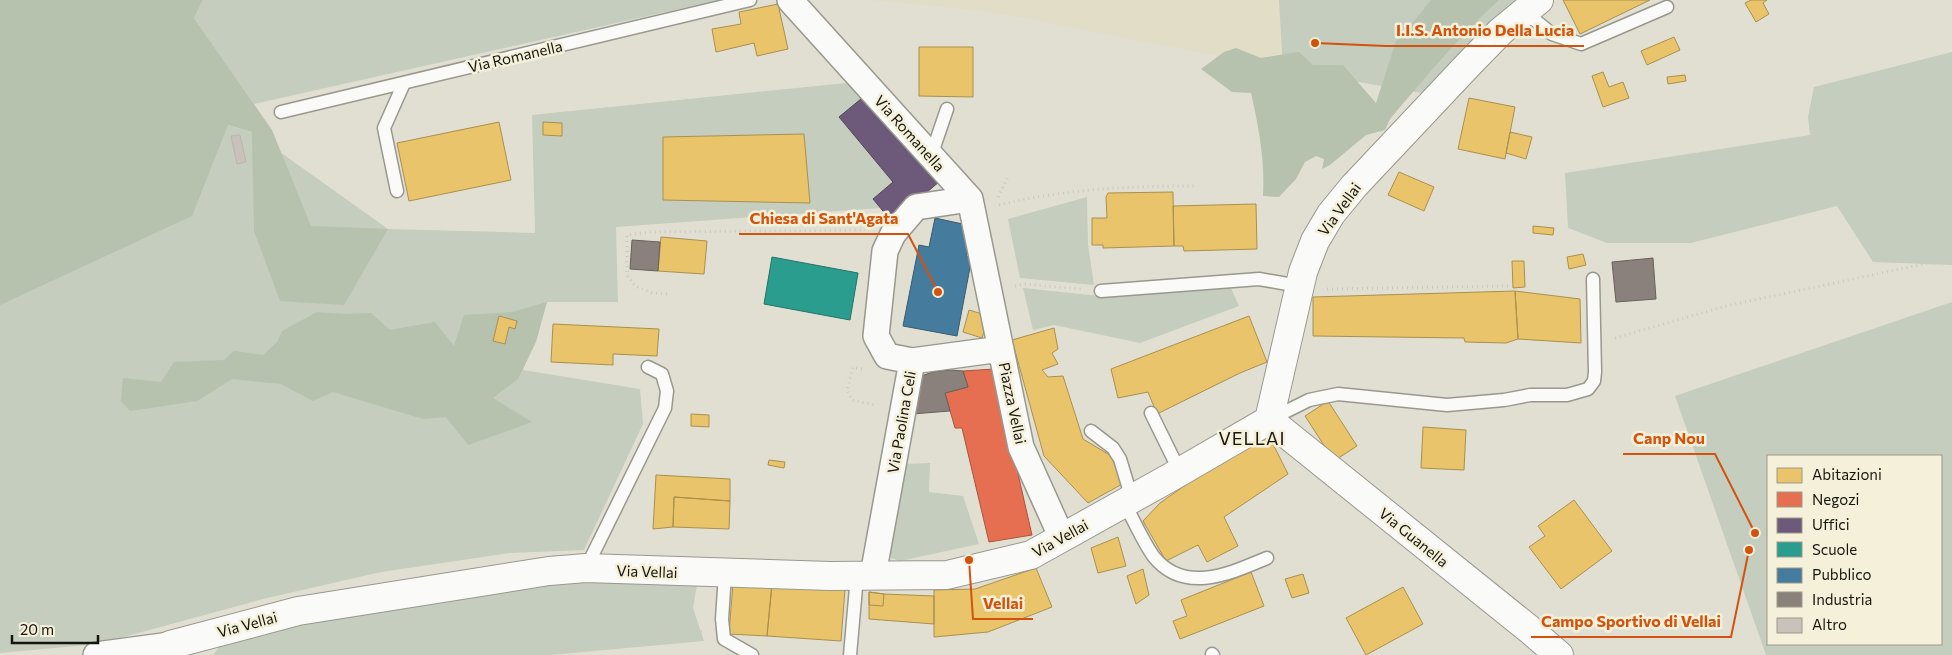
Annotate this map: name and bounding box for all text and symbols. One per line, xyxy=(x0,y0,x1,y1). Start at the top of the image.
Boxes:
callout: I.I.S. Antonio Della Lucia xyxy=(1386,15,1584,46)
text: I.I.S. Antonio Della Lucia xyxy=(1396,20,1574,39)
street label: Via Romanella xyxy=(466,36,564,76)
street label: Via Romanella xyxy=(871,91,949,175)
street label: Via Vellai xyxy=(1314,179,1364,239)
callout: Chiesa di Sant'Agata xyxy=(739,203,908,234)
text: Chiesa di Sant'Agata xyxy=(750,208,899,227)
street label: Piazza Vellai xyxy=(996,360,1030,446)
street label: Via Paolina Celi xyxy=(883,369,919,475)
callout: Canp Nou xyxy=(1623,423,1715,454)
district label: VELLAI xyxy=(1218,427,1286,449)
text: Canp Nou xyxy=(1633,428,1705,447)
legend xyxy=(1767,455,1942,645)
text: Abitazioni xyxy=(1812,465,1882,483)
text: Negozi xyxy=(1812,490,1859,508)
street label: Via Guanella xyxy=(1376,504,1452,570)
street label: Via Vellai xyxy=(1029,515,1091,561)
text: Uffici xyxy=(1812,515,1850,533)
text: Scuole xyxy=(1812,540,1857,558)
street label: Via Vellai xyxy=(616,561,678,581)
text: Pubblico xyxy=(1812,565,1872,583)
callout: Vellai xyxy=(973,588,1033,619)
text: Industria xyxy=(1812,590,1872,608)
text: Vellai xyxy=(983,593,1023,612)
callout: Campo Sportivo di Vellai xyxy=(1531,606,1731,637)
street label: Via Vellai xyxy=(215,607,279,641)
text: Campo Sportivo di Vellai xyxy=(1541,611,1721,630)
scale bar xyxy=(12,612,99,644)
text: Altro xyxy=(1812,615,1847,633)
text: 20 m xyxy=(20,620,54,638)

